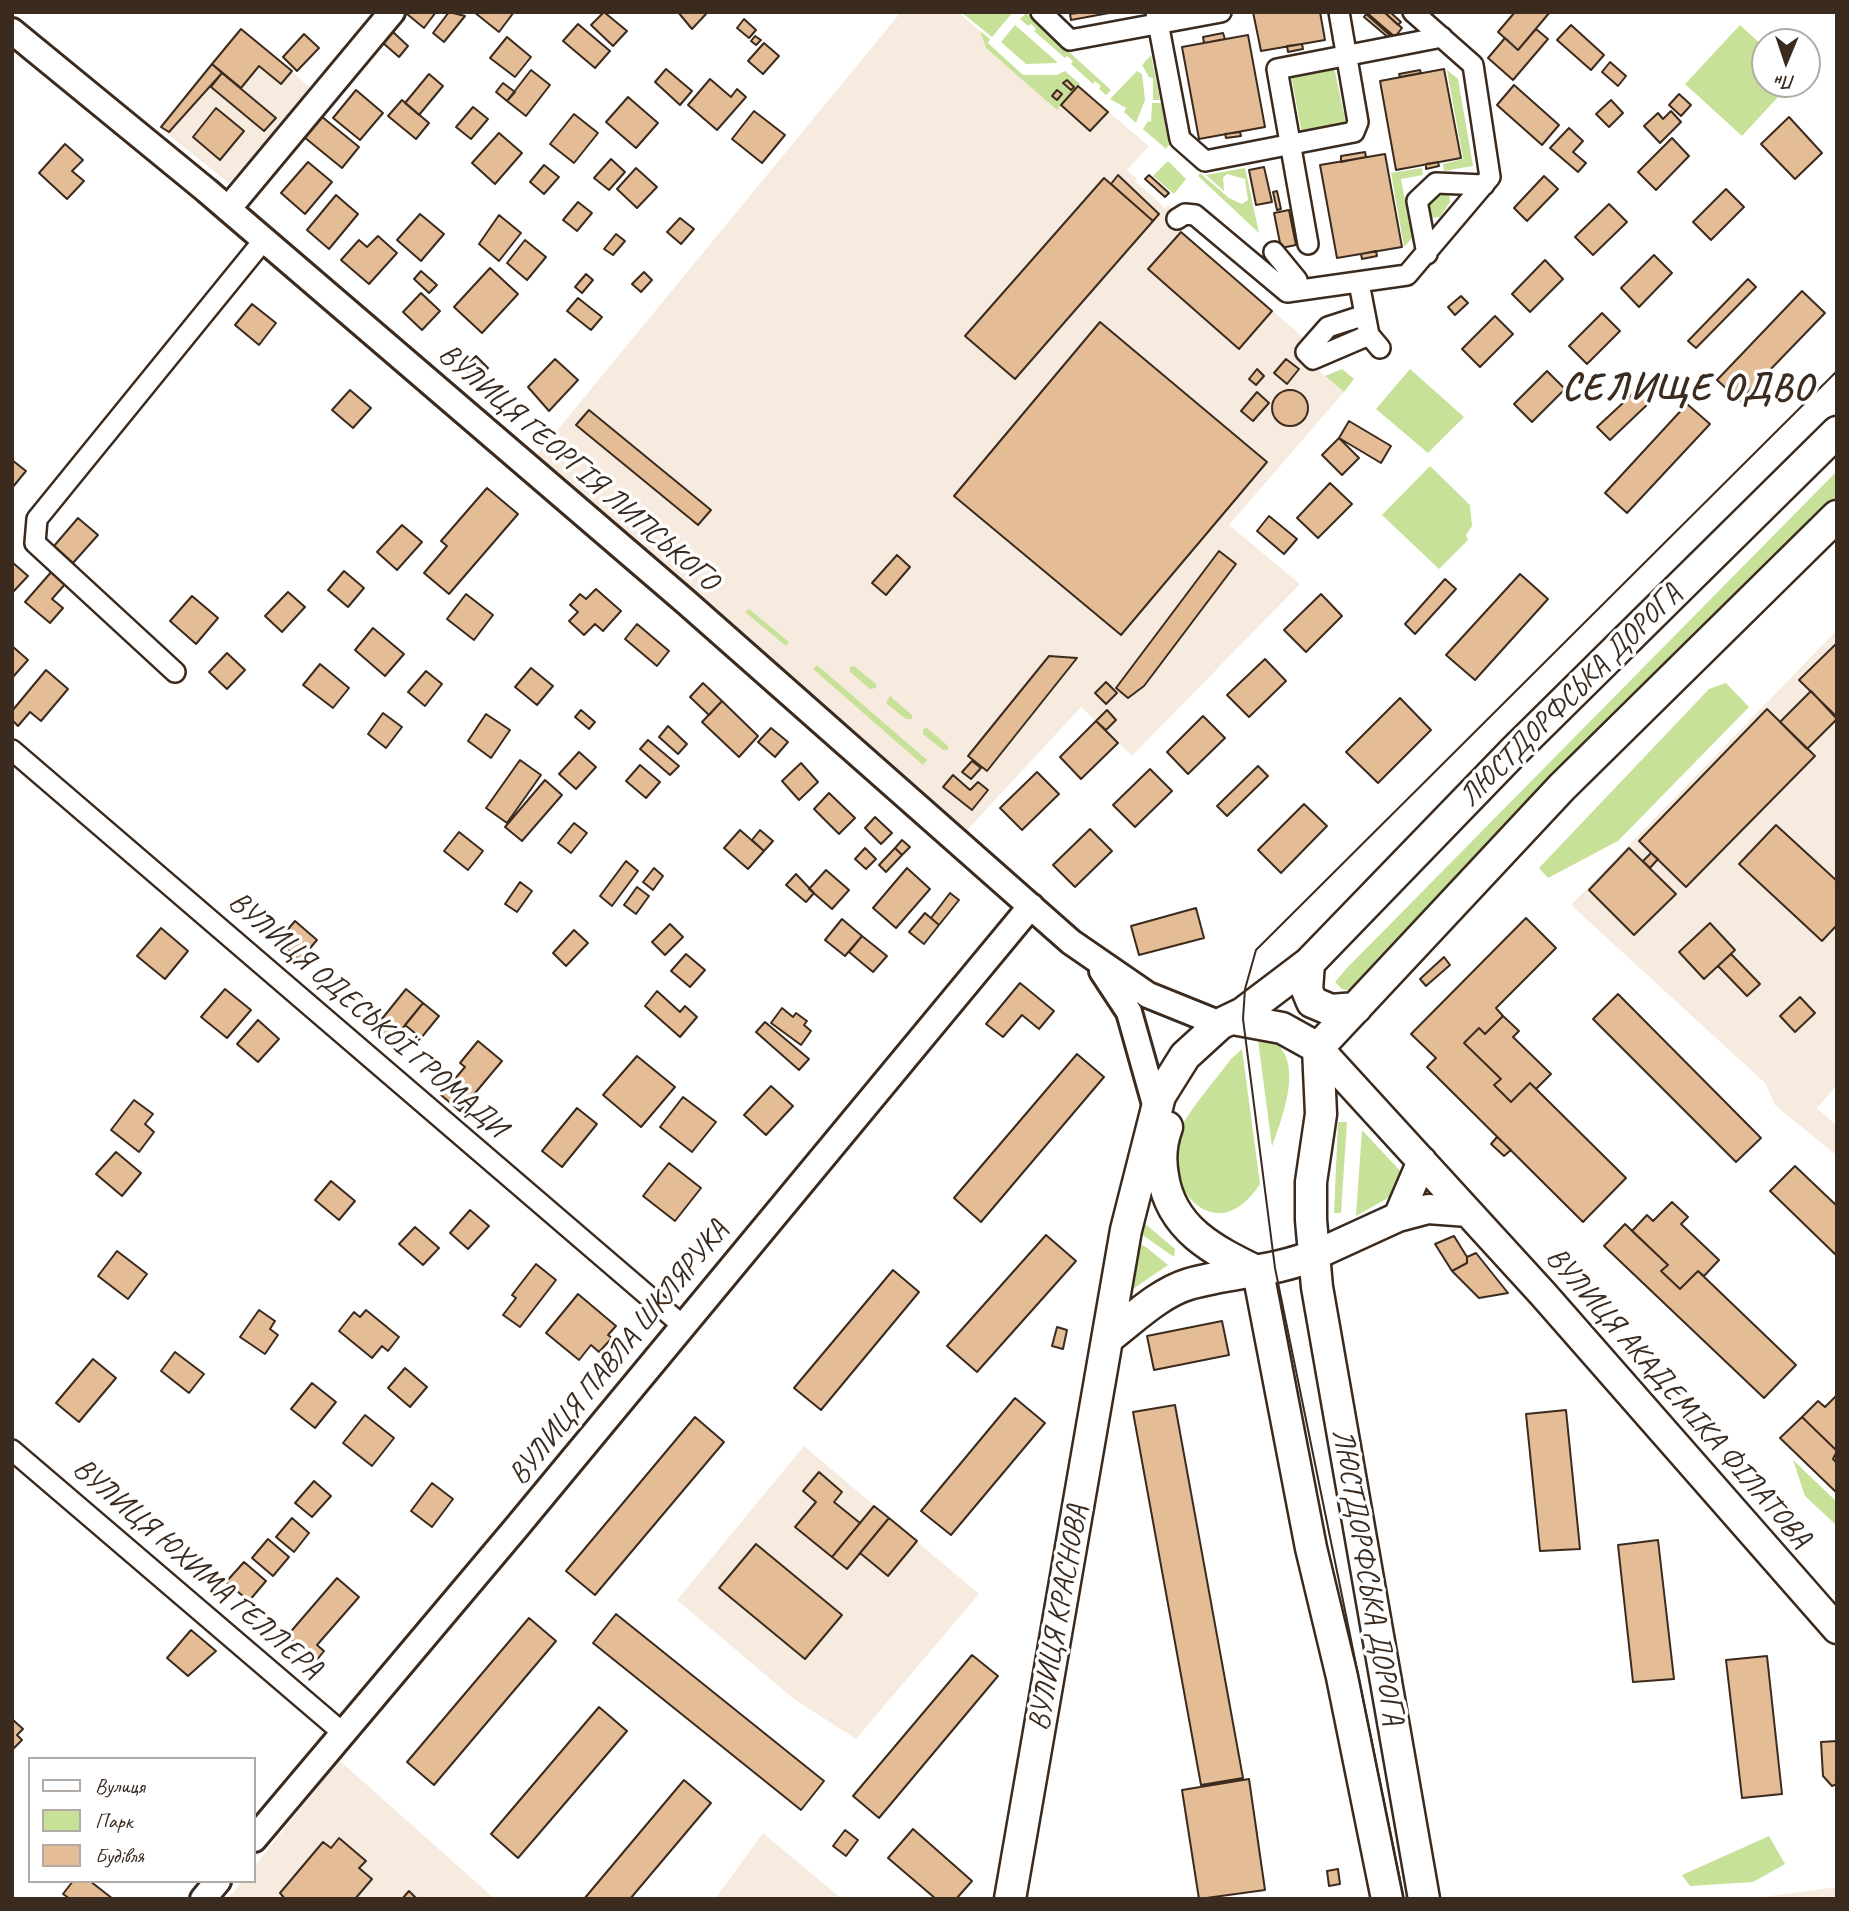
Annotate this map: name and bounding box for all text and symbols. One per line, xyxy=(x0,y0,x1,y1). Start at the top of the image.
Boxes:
north arrow xyxy=(1751,28,1821,98)
text: Пн xyxy=(1775,70,1796,94)
street label: ВУЛИЦЯ ГЕОРГІЯ ЛИПСЬКОГО xyxy=(431,337,725,599)
district label: СЕЛИЩЕ ОДВО xyxy=(1560,367,1816,411)
street label: ЛЮСТДОРФСЬКА ДОРОГА xyxy=(1452,577,1690,815)
street label: ВУЛИЦЯ ОДЕСЬКОЇ ГРОМАДИ xyxy=(221,884,513,1146)
street label: ВУЛИЦЯ ПАВЛА ШКЛЯРУКА xyxy=(501,1214,737,1492)
street label: ВУЛИЦЯ АКАДЕМІКА ФІЛАТОВА xyxy=(1538,1240,1818,1556)
street label: ЛЮСТДОРФСЬКА ДОРОГА xyxy=(1323,1426,1411,1728)
street label: ВУЛИЦЯ ЮХИМА ГЕЛЛЕРА xyxy=(65,1451,329,1687)
street label: ВУЛИЦЯ КРАСНОВА xyxy=(1021,1502,1097,1734)
legend xyxy=(28,1757,256,1883)
text: Вулиця xyxy=(95,1773,145,1799)
text: Парк xyxy=(95,1808,132,1834)
text: Будівля xyxy=(95,1843,144,1869)

